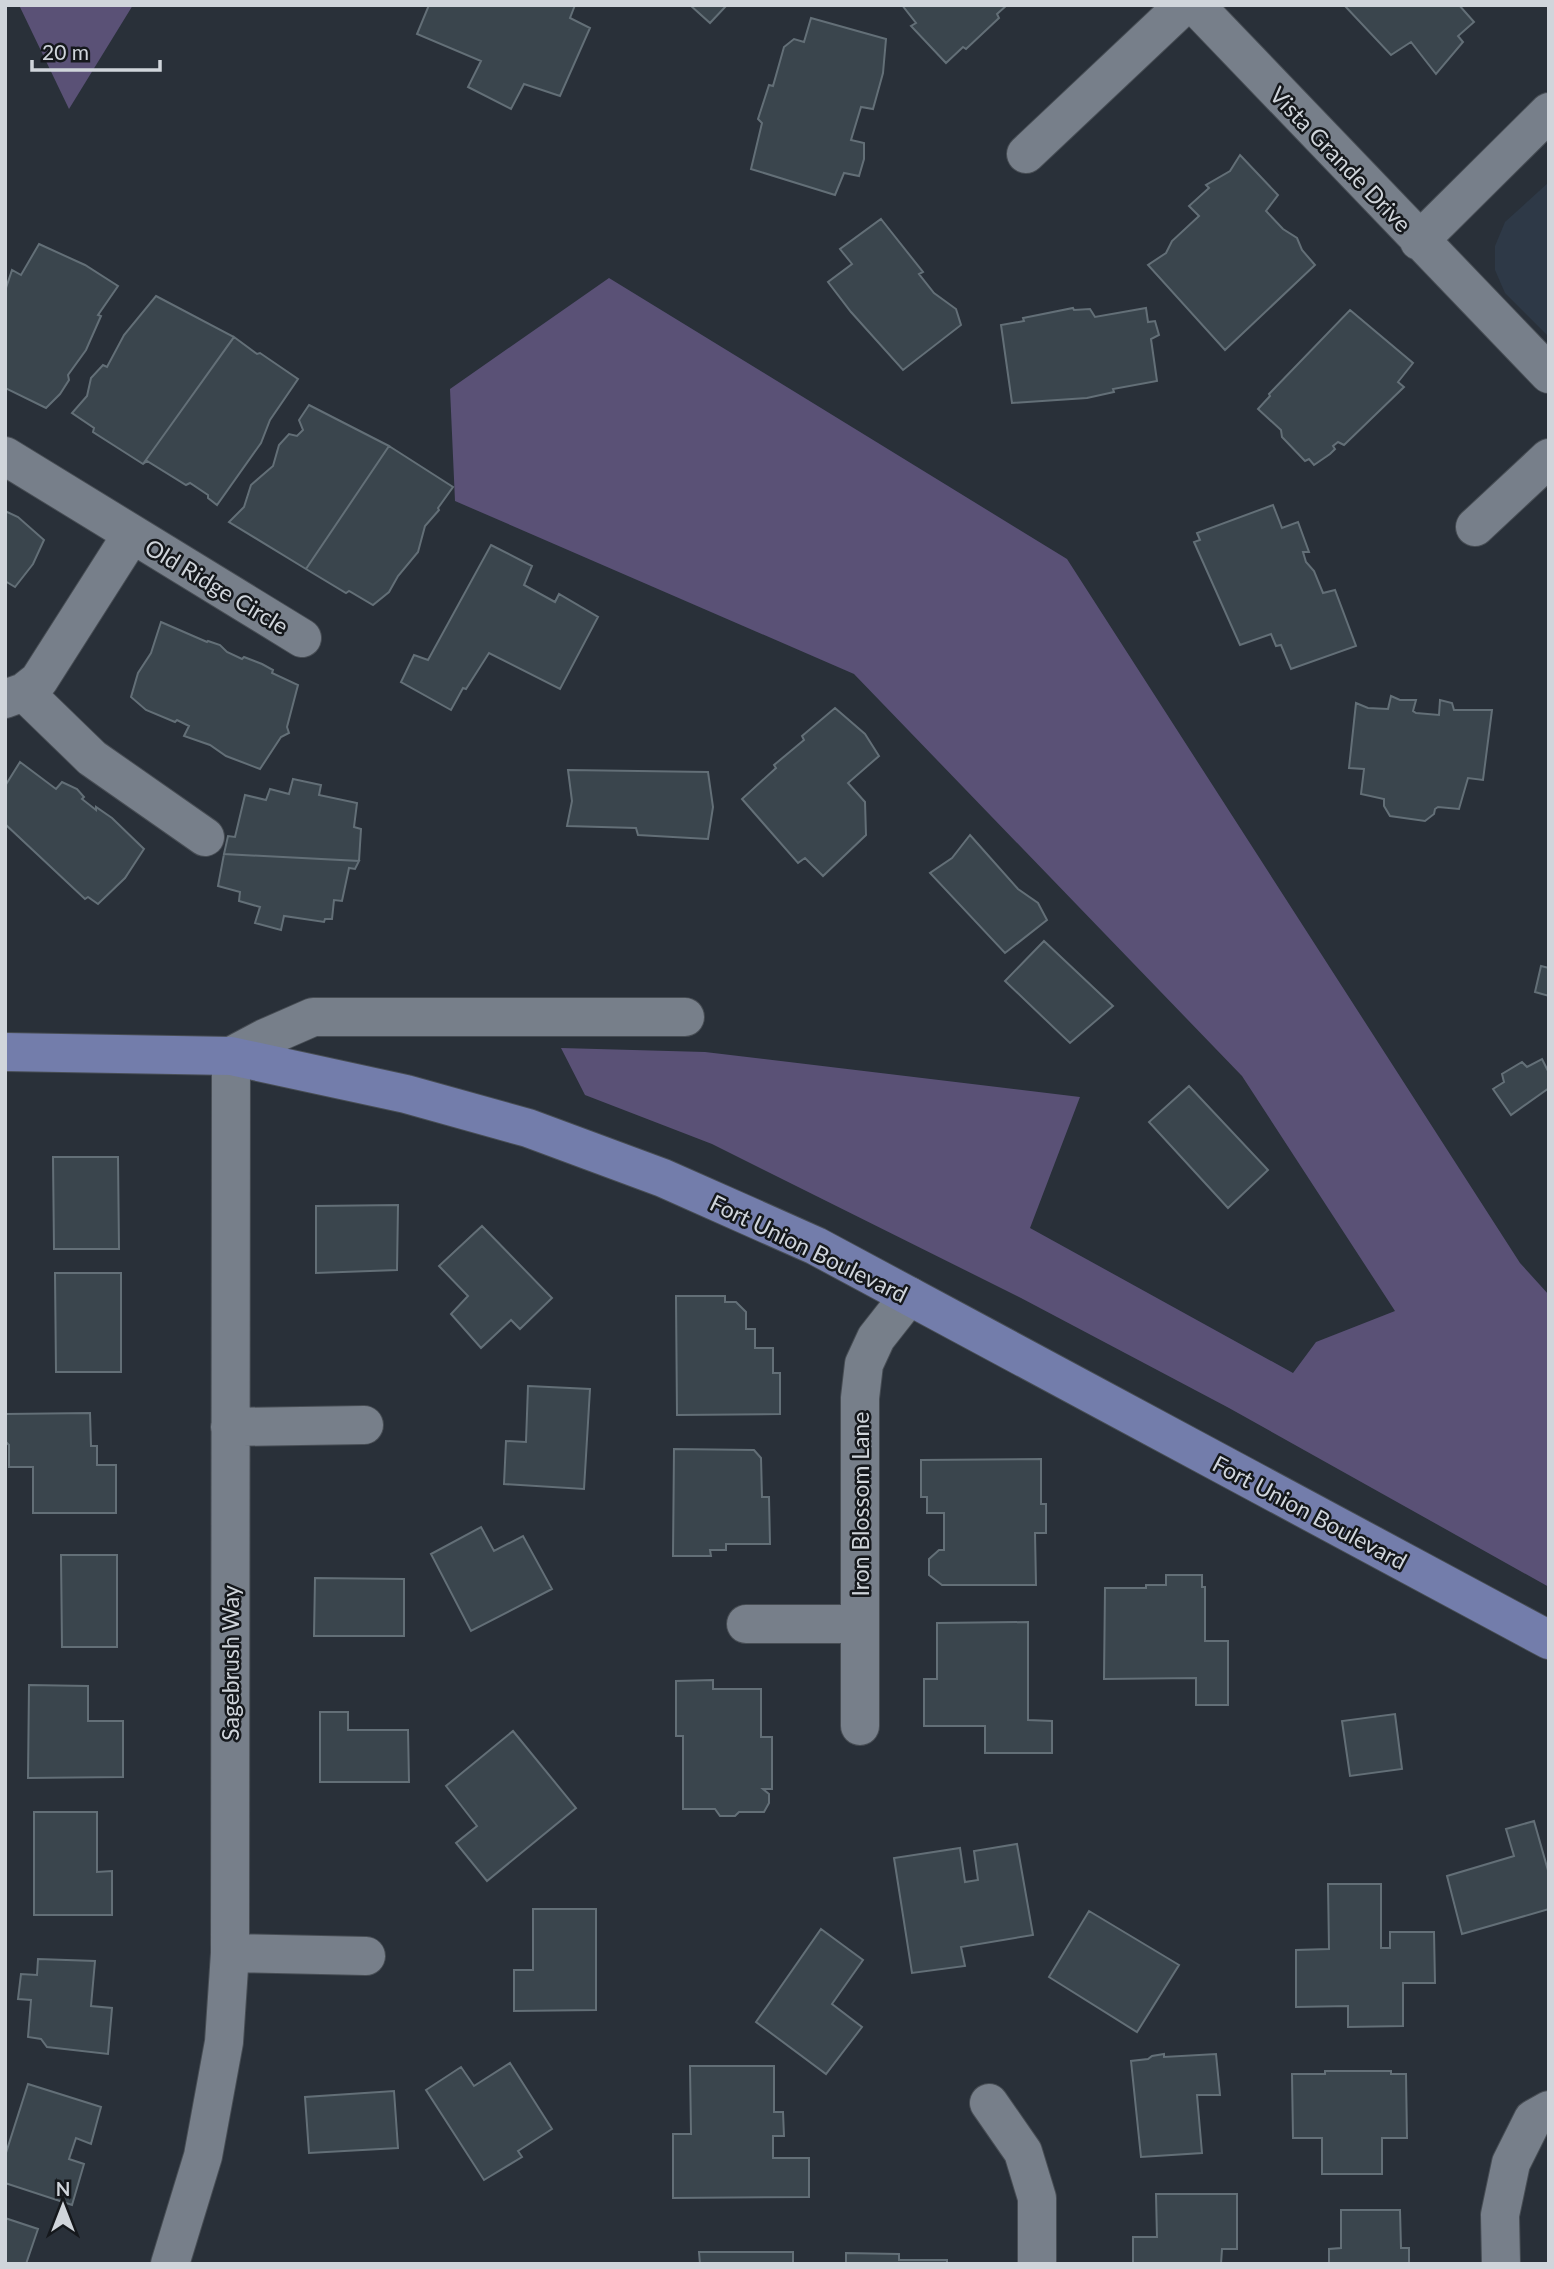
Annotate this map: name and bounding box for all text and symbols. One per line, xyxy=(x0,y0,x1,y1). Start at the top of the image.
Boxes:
scale bar xyxy=(32,28,159,72)
text: 20 m xyxy=(42,39,89,64)
street label: Vista Grande Drive xyxy=(1264,80,1418,238)
street label: Old Ridge Circle xyxy=(140,532,294,640)
street label: Fort Union Boulevard xyxy=(706,1188,912,1308)
street label: Iron Blossom Lane xyxy=(846,1411,874,1597)
street label: Fort Union Boulevard xyxy=(1208,1449,1412,1575)
street label: Sagebrush Way xyxy=(216,1585,244,1741)
north arrow xyxy=(28,2171,98,2241)
text: N xyxy=(56,2177,70,2200)

